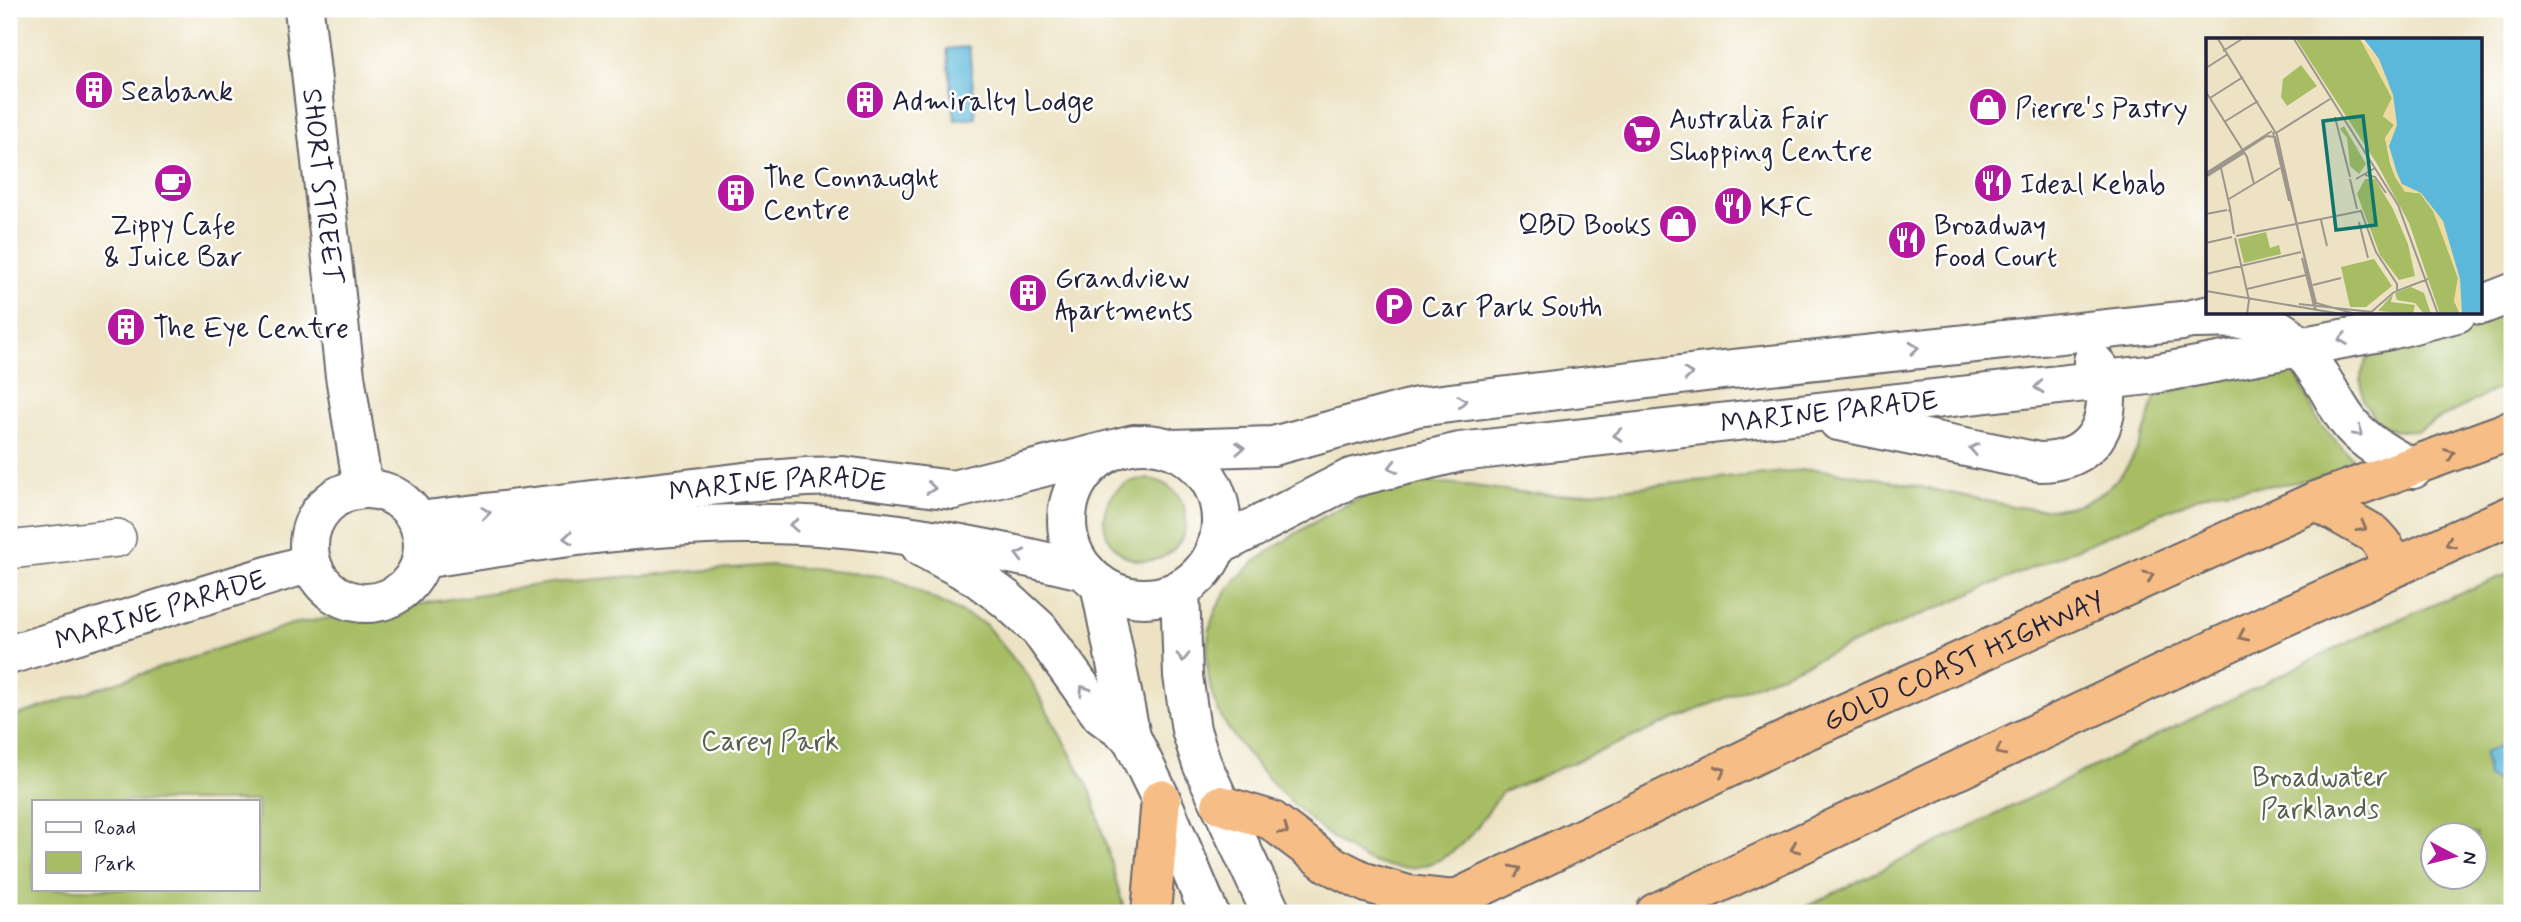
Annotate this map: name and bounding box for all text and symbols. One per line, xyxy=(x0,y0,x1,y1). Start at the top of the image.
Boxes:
inset map xyxy=(2206,38,2482,315)
building icon: Seabank xyxy=(73,69,115,111)
place label: Seabank xyxy=(121,74,233,111)
building icon: Admiralty Lodge xyxy=(844,79,886,121)
place label: Admiralty Lodge xyxy=(892,84,1094,123)
shop icon: Pierre's Pastry xyxy=(1967,86,2009,128)
street label: SHORT STREET xyxy=(292,87,351,287)
place label: Pierre's Pastry xyxy=(2015,91,2188,128)
place label: Australia Fair Shopping Centre xyxy=(1669,102,1873,171)
supermarket icon: Australia Fair Shopping Centre xyxy=(1621,113,1663,155)
place label: The Connaught Centre xyxy=(763,161,939,230)
cafe icon: Zippy Cafe & Juice Bar xyxy=(152,162,194,204)
restaurant icon: Ideal Kebab xyxy=(1972,162,2014,204)
place label: Ideal Kebab xyxy=(2020,167,2165,204)
building icon: The Connaught Centre xyxy=(715,172,757,214)
restaurant icon: KFC xyxy=(1712,185,1754,227)
place label: KFC xyxy=(1760,190,1813,227)
shop icon: QBD Books xyxy=(1657,203,1699,245)
place label: Zippy Cafe & Juice Bar xyxy=(104,208,242,277)
place label: QBD Books xyxy=(1518,208,1651,245)
place label: Broadway Food Court xyxy=(1934,208,2057,277)
restaurant icon: Broadway Food Court xyxy=(1886,219,1928,261)
place label: Grandview Apartments xyxy=(1055,261,1193,333)
building icon: Grandview Apartments xyxy=(1007,272,1049,314)
parking icon: Car Park South xyxy=(1373,285,1415,327)
place label: Car Park South xyxy=(1421,290,1603,327)
building icon: The Eye Centre xyxy=(105,306,147,348)
place label: The Eye Centre xyxy=(153,311,349,348)
one-way arrow xyxy=(2337,331,2348,346)
one-way arrow xyxy=(1908,341,1920,356)
one-way arrow xyxy=(1682,366,1694,381)
one-way arrow xyxy=(2033,380,2045,395)
street label: MARINE PARADE xyxy=(1719,383,1940,444)
one-way arrow xyxy=(1456,394,1468,409)
one-way arrow xyxy=(2350,423,2363,436)
one-way arrow xyxy=(1612,427,1624,442)
one-way arrow xyxy=(1235,441,1246,456)
one-way arrow xyxy=(1968,442,1980,457)
one-way arrow xyxy=(2443,449,2455,463)
one-way arrow xyxy=(1387,459,1399,473)
street label: MARINE PARADE xyxy=(667,460,889,512)
one-way arrow xyxy=(925,480,937,495)
one-way arrow xyxy=(481,506,492,521)
one-way arrow xyxy=(789,517,800,532)
one-way arrow xyxy=(2355,519,2367,532)
one-way arrow xyxy=(562,530,573,545)
one-way arrow xyxy=(2445,535,2457,549)
one-way arrow xyxy=(1014,549,1026,563)
street label: MARINE PARADE xyxy=(51,562,271,661)
one-way arrow xyxy=(2142,570,2154,584)
street label: GOLD COAST HIGHWAY xyxy=(1818,583,2111,741)
one-way arrow xyxy=(2237,628,2250,642)
one-way arrow xyxy=(1175,652,1191,662)
one-way arrow xyxy=(1079,684,1092,697)
park label: Carey Park xyxy=(701,724,839,761)
one-way arrow xyxy=(1995,743,2008,757)
park label: Broadwater Parklands xyxy=(2252,760,2388,829)
one-way arrow xyxy=(1714,766,1726,780)
legend xyxy=(32,800,259,890)
text: Road xyxy=(94,814,136,842)
north arrow xyxy=(2420,820,2490,890)
one-way arrow xyxy=(1276,821,1289,834)
one-way arrow xyxy=(1790,840,1802,854)
text: Park xyxy=(94,850,136,878)
text: N xyxy=(2456,850,2483,866)
one-way arrow xyxy=(1509,864,1521,878)

